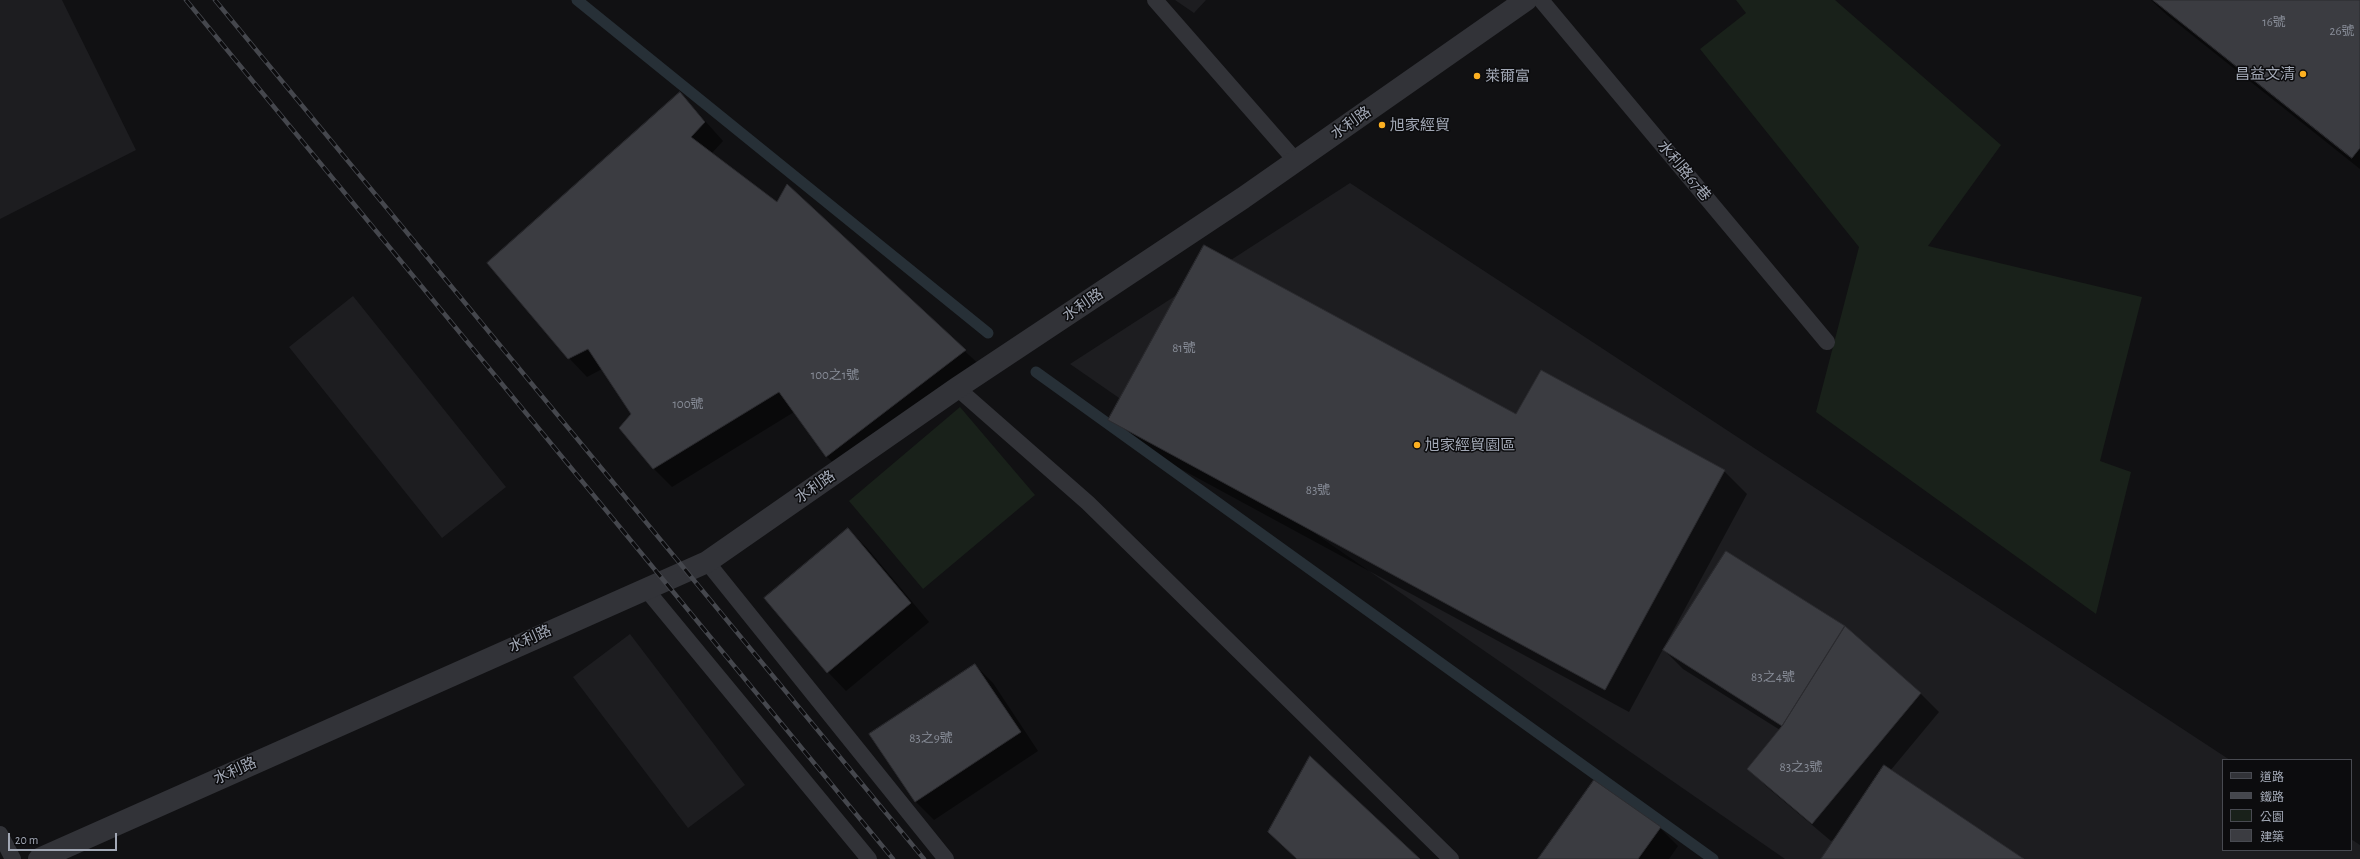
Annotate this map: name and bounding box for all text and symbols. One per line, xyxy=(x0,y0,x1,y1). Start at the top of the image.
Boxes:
house number: 16號 xyxy=(2262,14,2286,30)
house number: 26號 xyxy=(2329,23,2355,39)
place label: 昌益文清 xyxy=(2235,65,2295,83)
place label: 萊爾富 xyxy=(1485,67,1530,85)
marker: 昌益文清 xyxy=(2298,69,2308,79)
marker: 萊爾富 xyxy=(1472,71,1482,81)
street label: 水利路 xyxy=(1327,103,1375,143)
place label: 旭家經貿 xyxy=(1390,116,1450,134)
marker: 旭家經貿 xyxy=(1377,120,1387,130)
street label: 水利路67巷 xyxy=(1654,137,1714,205)
street label: 水利路 xyxy=(1059,285,1107,325)
house number: 81號 xyxy=(1172,340,1196,356)
house number: 100之1號 xyxy=(811,367,859,383)
house number: 100號 xyxy=(672,396,704,412)
place label: 旭家經貿園區 xyxy=(1425,436,1515,454)
marker: 旭家經貿園區 xyxy=(1412,440,1422,450)
street label: 水利路 xyxy=(791,467,839,507)
house number: 83號 xyxy=(1306,482,1330,498)
street label: 水利路 xyxy=(506,622,554,656)
house number: 83之4號 xyxy=(1751,669,1795,685)
house number: 83之9號 xyxy=(909,730,953,746)
street label: 水利路 xyxy=(211,754,259,788)
house number: 83之3號 xyxy=(1780,759,1822,775)
legend xyxy=(2222,759,2352,851)
text: 道路 xyxy=(2260,771,2284,783)
text: 鐵路 xyxy=(2260,791,2284,803)
text: 公園 xyxy=(2260,811,2284,823)
scale bar xyxy=(10,825,119,851)
text: 建築 xyxy=(2260,831,2284,843)
text: 20 m xyxy=(15,834,38,846)

